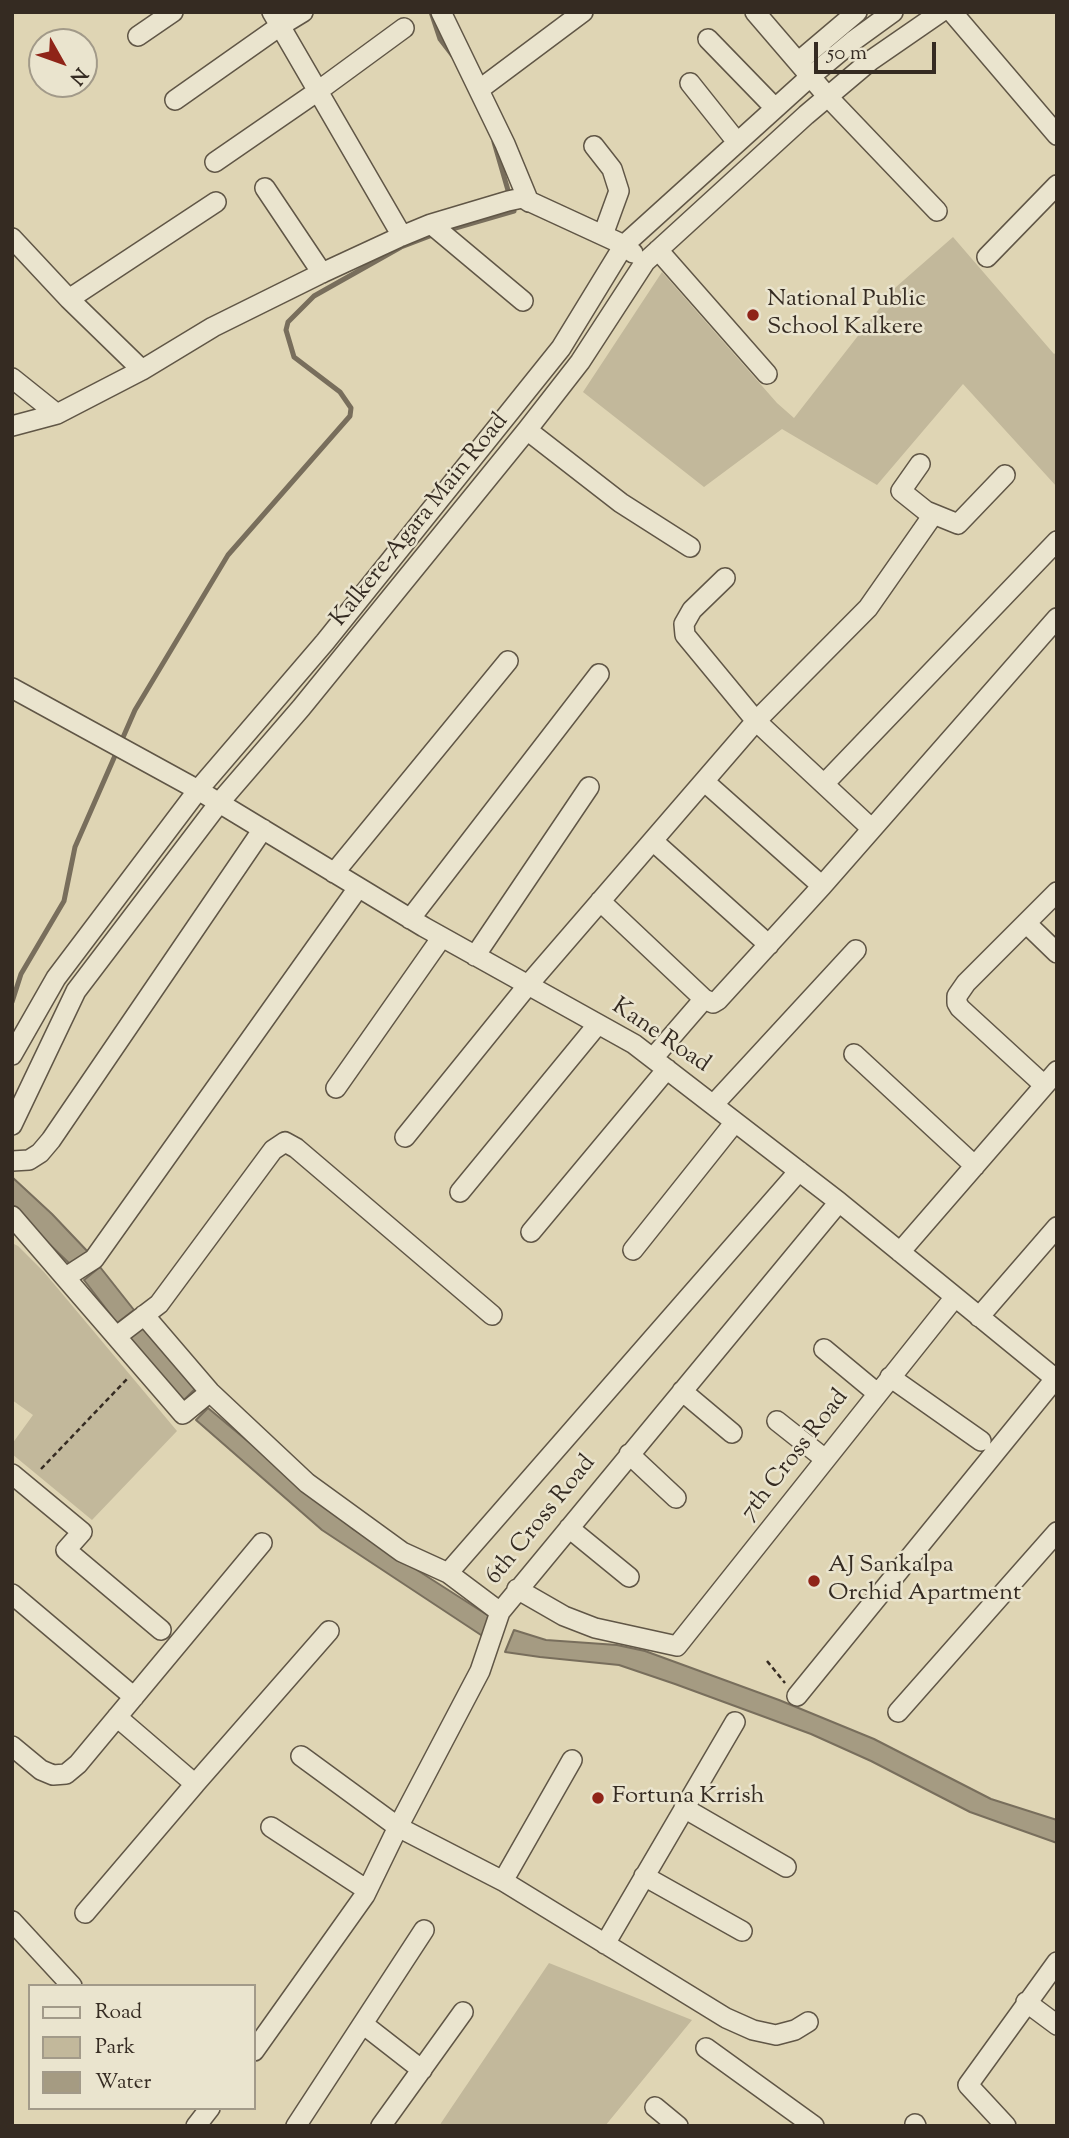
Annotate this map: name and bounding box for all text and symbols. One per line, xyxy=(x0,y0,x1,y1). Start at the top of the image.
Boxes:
north arrow xyxy=(28,28,98,98)
scale bar xyxy=(817,28,940,72)
text: 50 m xyxy=(827,39,867,69)
text: N xyxy=(63,61,93,90)
place label: National Public School Kalkere xyxy=(767,287,926,343)
marker: National Public School Kalkere xyxy=(745,307,761,323)
street label: Kalkere-Agara Main Road xyxy=(326,409,516,633)
street label: Kane Road xyxy=(605,994,715,1080)
street label: 7th Cross Road xyxy=(736,1385,856,1527)
street label: 6th Cross Road xyxy=(481,1450,603,1592)
place label: AJ Sankalpa Orchid Apartment xyxy=(828,1553,1021,1609)
marker: AJ Sankalpa Orchid Apartment xyxy=(806,1573,822,1589)
place label: Fortuna Krrish xyxy=(612,1784,765,1812)
marker: Fortuna Krrish xyxy=(590,1790,606,1806)
legend xyxy=(28,1984,256,2110)
text: Road xyxy=(95,1998,142,2028)
text: Park xyxy=(95,2033,135,2063)
text: Water xyxy=(95,2068,151,2098)

